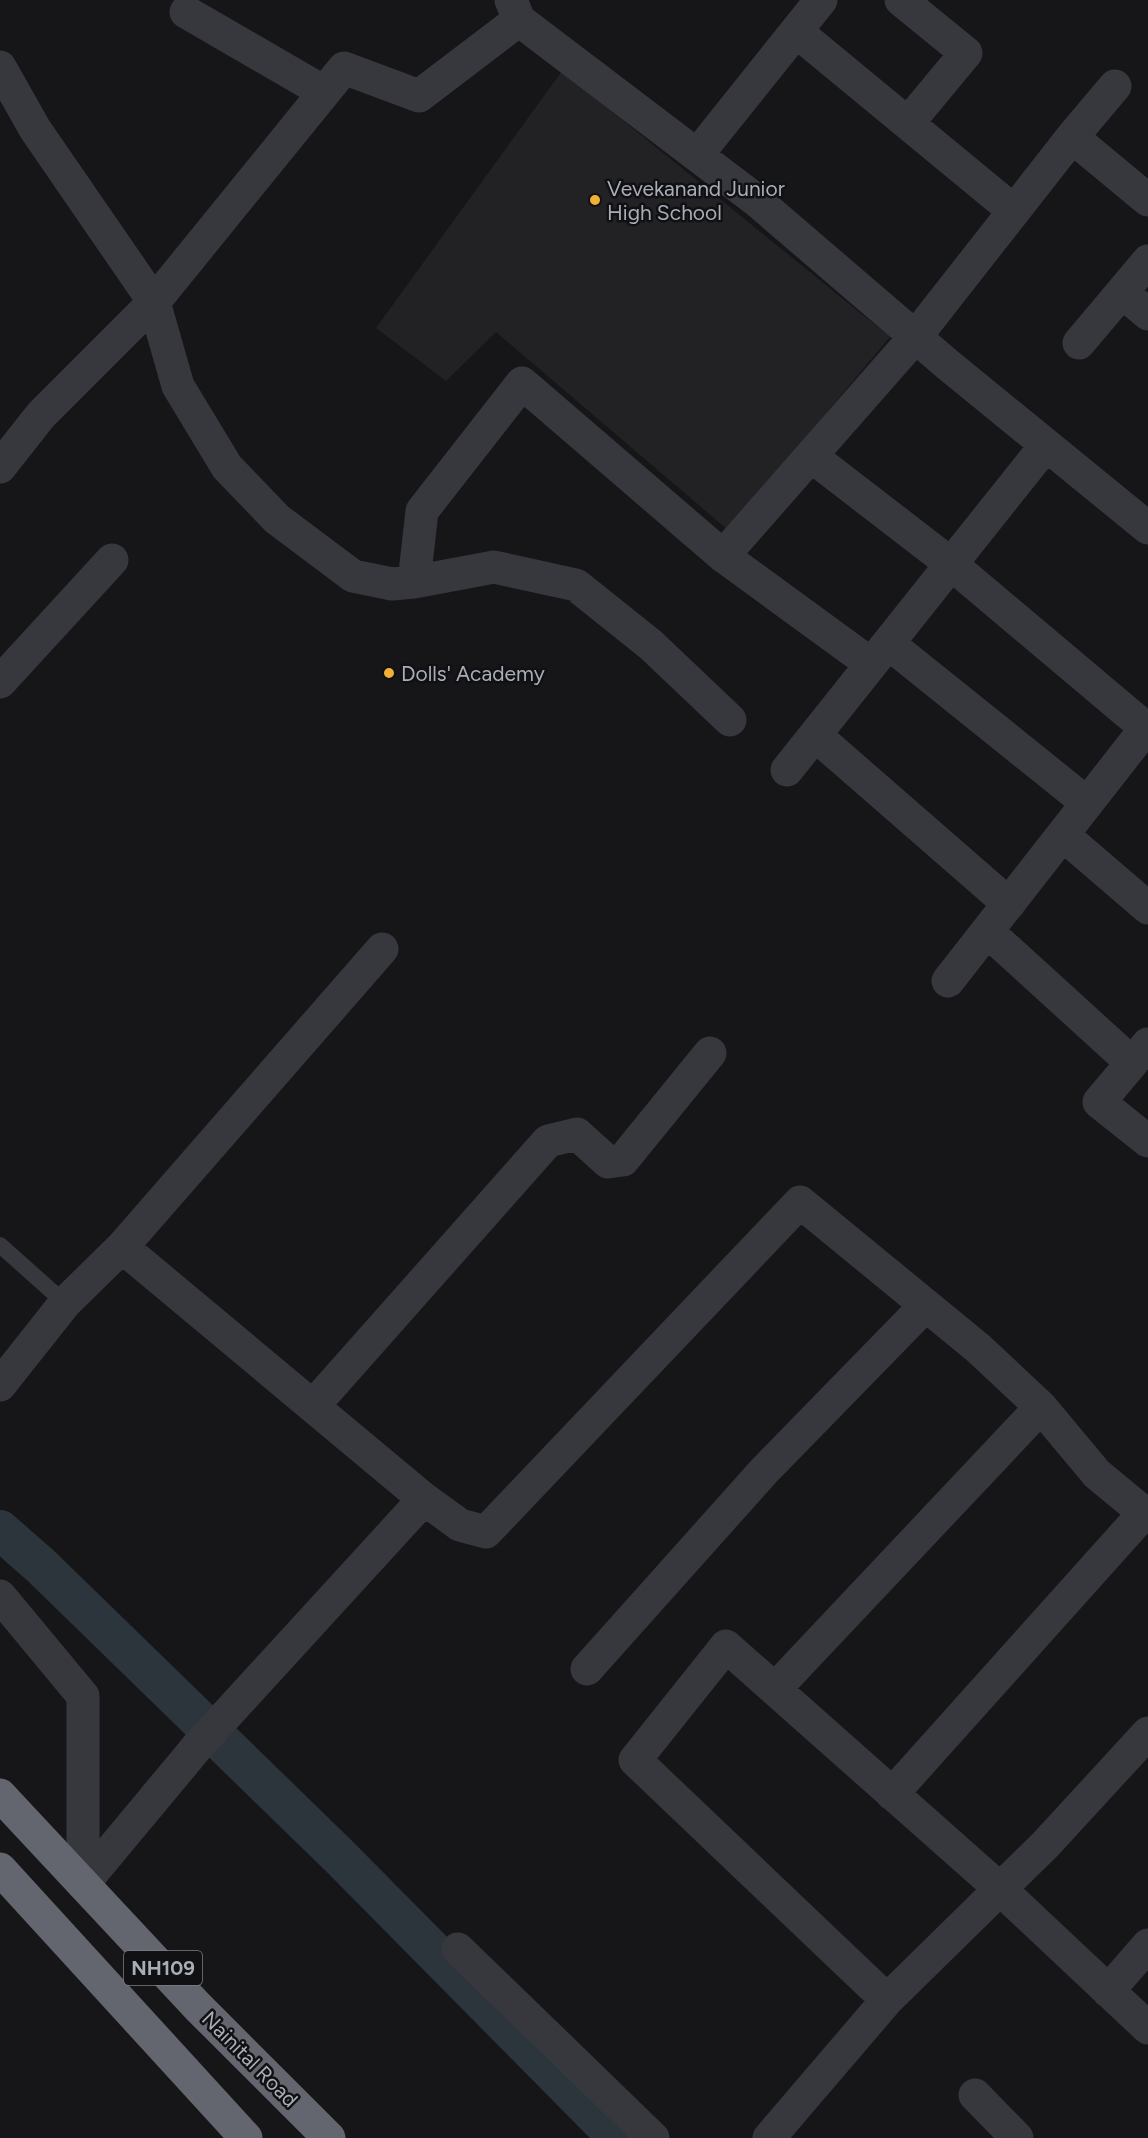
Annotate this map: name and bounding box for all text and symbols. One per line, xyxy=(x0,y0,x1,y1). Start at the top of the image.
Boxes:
place label: Vevekanand Junior High School xyxy=(607,176,785,225)
marker: Vevekanand Junior High School xyxy=(588,193,602,207)
place label: Dolls' Academy xyxy=(401,661,545,686)
marker: Dolls' Academy xyxy=(382,666,396,680)
road number: NH109 xyxy=(124,1951,202,1985)
street label: Nainital Road xyxy=(197,2006,303,2112)

